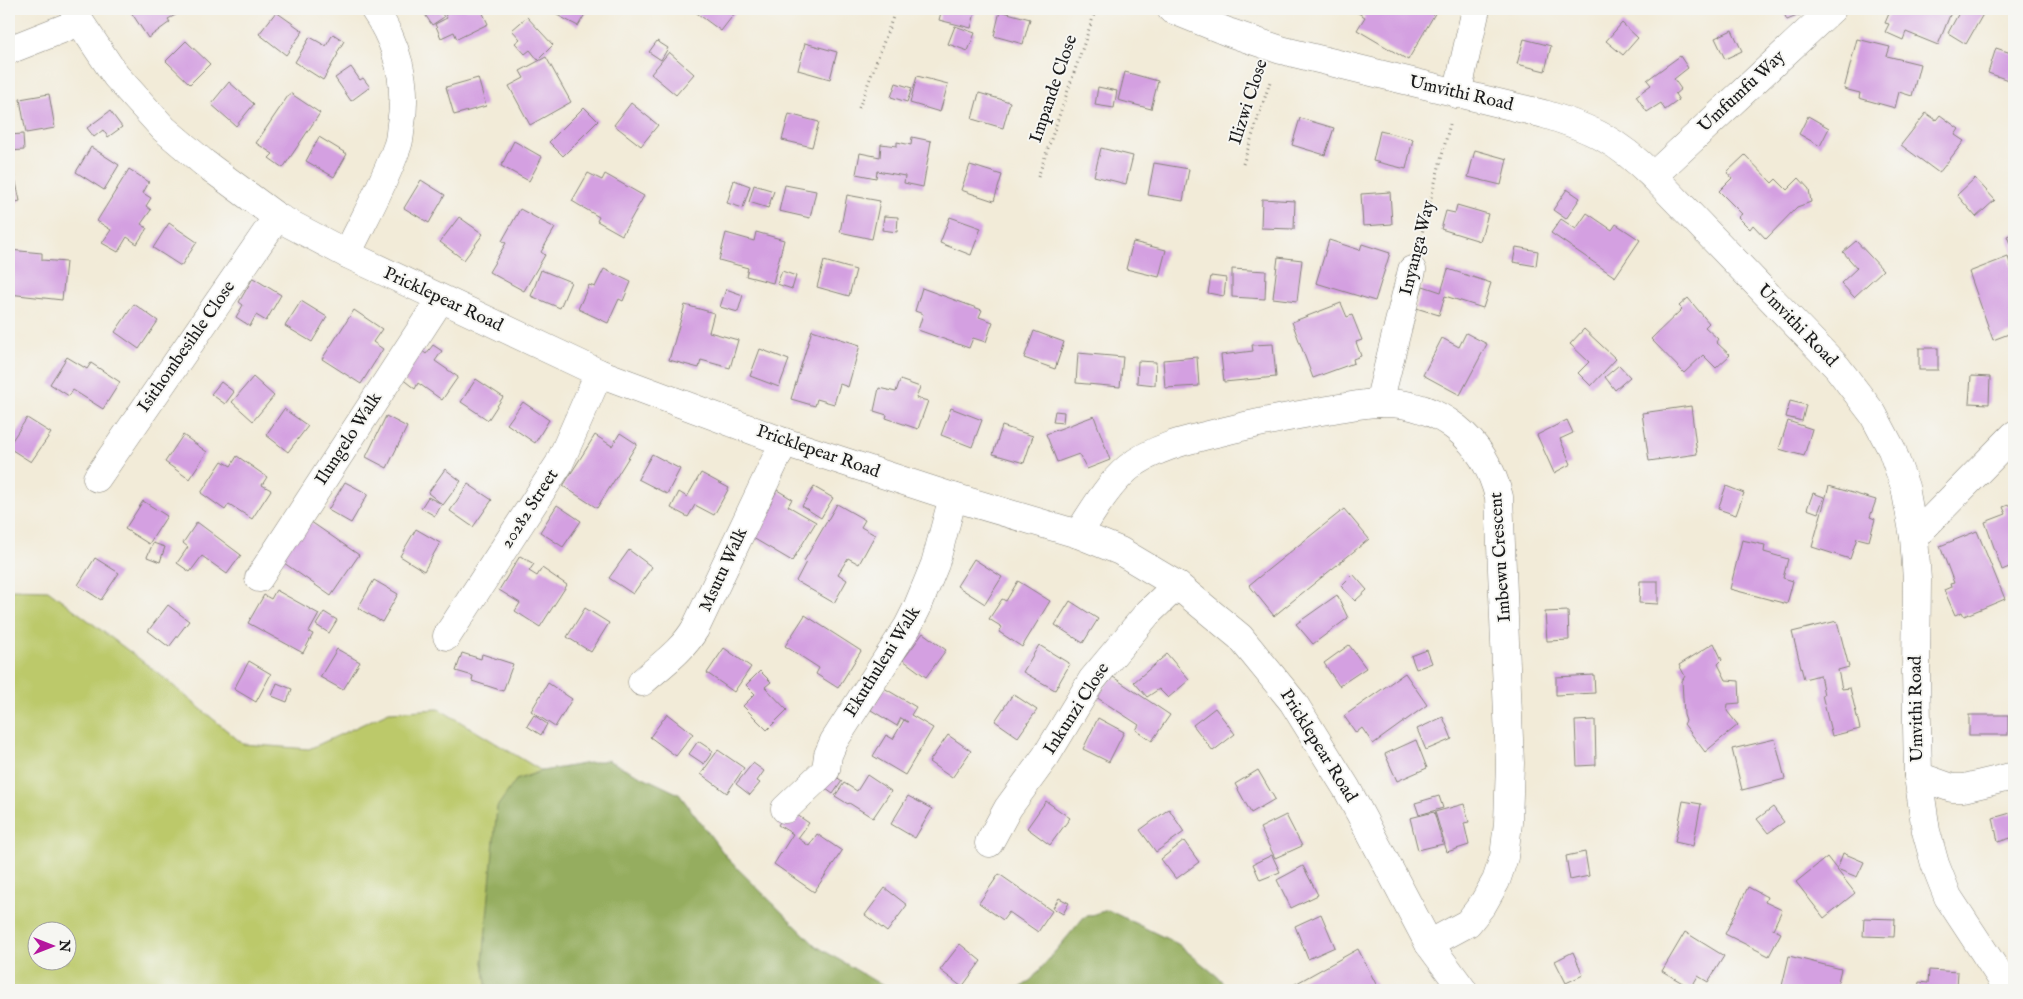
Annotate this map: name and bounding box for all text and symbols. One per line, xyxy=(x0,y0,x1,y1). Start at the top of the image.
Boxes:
street label: Impande Close xyxy=(1025,32,1083,146)
street label: Umfumfu Way xyxy=(1694,46,1790,138)
street label: Ilizwi Close xyxy=(1224,56,1274,148)
street label: Umvithi Road xyxy=(1407,71,1516,117)
street label: Inyanga Way xyxy=(1395,198,1441,298)
street label: Pricklepear Road xyxy=(380,262,507,338)
street label: Isithombesihle Close xyxy=(133,277,241,417)
street label: Umvithi Road xyxy=(1752,280,1843,373)
street label: Ilungelo Walk xyxy=(310,388,388,490)
street label: Pricklepear Road xyxy=(753,420,883,484)
street label: 20282 Street xyxy=(496,465,564,553)
street label: Imbewu Crescent xyxy=(1485,491,1517,623)
street label: Msutu Walk xyxy=(694,524,754,616)
street label: Ekuthuleni Walk xyxy=(840,602,926,722)
street label: Umvithi Road xyxy=(1905,655,1929,762)
street label: Inkunzi Close xyxy=(1039,659,1115,759)
street label: Pricklepear Road xyxy=(1274,685,1362,807)
north arrow xyxy=(28,922,78,972)
text: N xyxy=(55,939,73,952)

